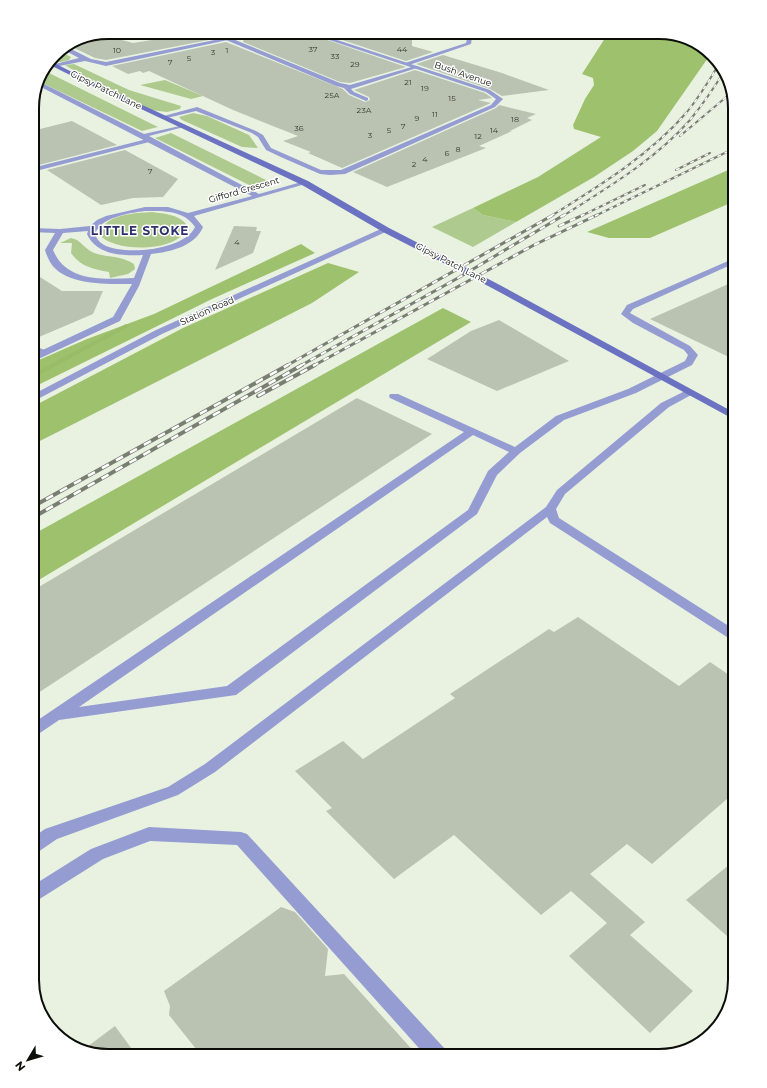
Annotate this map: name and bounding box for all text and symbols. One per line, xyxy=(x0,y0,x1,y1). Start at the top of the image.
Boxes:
house number: 37 xyxy=(308,44,318,54)
house number: 44 xyxy=(397,44,408,54)
house number: 10 xyxy=(113,45,121,55)
house number: 1 xyxy=(226,45,228,55)
house number: 3 xyxy=(211,47,216,57)
house number: 33 xyxy=(331,51,340,61)
house number: 5 xyxy=(187,53,192,63)
house number: 7 xyxy=(168,57,173,67)
house number: 29 xyxy=(350,59,360,69)
street label: Bush Avenue xyxy=(433,59,494,89)
street label: Gipsy Patch Lane xyxy=(69,68,144,112)
house number: 21 xyxy=(404,77,412,87)
house number: 19 xyxy=(421,83,429,93)
house number: 25A xyxy=(325,90,340,100)
house number: 15 xyxy=(448,93,456,103)
house number: 23A xyxy=(357,105,372,115)
house number: 11 xyxy=(432,109,438,119)
house number: 9 xyxy=(415,113,420,123)
house number: 18 xyxy=(511,114,519,124)
house number: 7 xyxy=(401,121,406,131)
house number: 36 xyxy=(294,123,304,133)
house number: 5 xyxy=(387,125,392,135)
house number: 14 xyxy=(490,125,499,135)
house number: 3 xyxy=(368,130,373,140)
house number: 12 xyxy=(474,131,482,141)
house number: 8 xyxy=(455,144,461,154)
house number: 6 xyxy=(445,148,450,158)
house number: 4 xyxy=(422,154,428,164)
house number: 2 xyxy=(412,159,417,169)
house number: 7 xyxy=(148,166,153,176)
street label: Gifford Crescent xyxy=(207,174,281,205)
district label: LITTLE STOKE xyxy=(91,223,189,238)
house number: 4 xyxy=(234,237,240,247)
street label: Gipsy Patch Lane xyxy=(414,240,489,285)
street label: Station Road xyxy=(178,294,236,327)
north arrow xyxy=(8,1040,48,1080)
text: N xyxy=(12,1058,28,1074)

